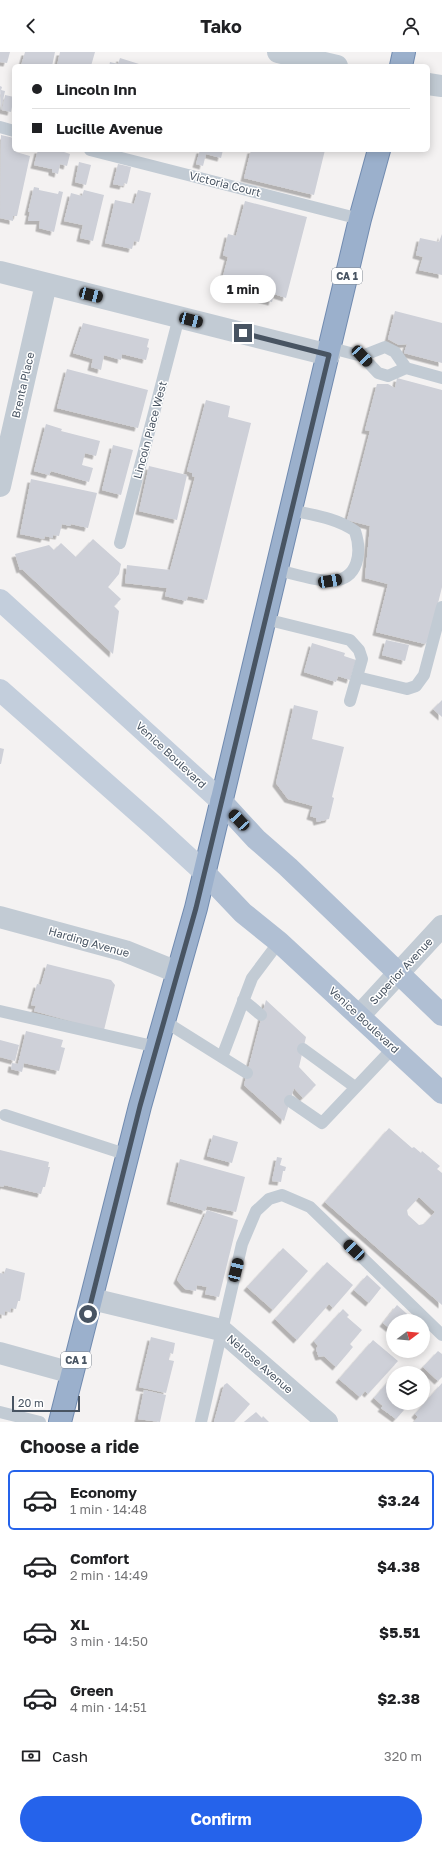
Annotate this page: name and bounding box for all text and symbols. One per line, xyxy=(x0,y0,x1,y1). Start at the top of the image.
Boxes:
icon: back xyxy=(20,15,42,37)
text: Tako xyxy=(200,15,242,37)
icon: person xyxy=(400,15,422,37)
text: Lincoln Inn xyxy=(56,80,136,98)
text: Lucille Avenue xyxy=(56,119,163,137)
street label: Victoria Court xyxy=(188,168,262,199)
road number: CA 1 xyxy=(332,268,362,284)
callout: 1 min xyxy=(210,275,276,303)
text: 1 min xyxy=(227,281,259,297)
car xyxy=(78,286,104,304)
car xyxy=(178,311,204,329)
route end xyxy=(234,324,252,342)
car xyxy=(349,343,375,369)
street label: Brenta Place xyxy=(9,351,36,419)
street label: Lincoln Place West xyxy=(130,380,169,480)
car xyxy=(317,573,343,589)
street label: Venice Boulevard xyxy=(134,719,209,790)
car xyxy=(226,807,252,833)
street label: Harding Avenue xyxy=(47,924,131,959)
street label: Superior Avenue xyxy=(366,935,435,1007)
street label: Venice Boulevard xyxy=(327,984,402,1055)
car xyxy=(341,1237,367,1263)
car xyxy=(227,1257,245,1283)
route start xyxy=(79,1305,97,1323)
north arrow xyxy=(386,1314,430,1358)
map controls xyxy=(386,1314,430,1410)
street label: Nelrose Avenue xyxy=(225,1332,296,1396)
road number: CA 1 xyxy=(61,1352,91,1368)
button: layers xyxy=(386,1366,430,1410)
scale bar xyxy=(12,1394,80,1413)
text: 20 m xyxy=(18,1396,44,1409)
text: Choose a ride xyxy=(20,1435,139,1457)
icon: car xyxy=(22,1482,58,1518)
text: Economy xyxy=(70,1483,137,1501)
text: $3.24 xyxy=(377,1491,420,1509)
text: 1 min · 14:48 xyxy=(70,1501,147,1517)
icon: car xyxy=(22,1548,58,1584)
text: Comfort xyxy=(70,1549,129,1567)
text: $4.38 xyxy=(377,1557,420,1575)
text: 2 min · 14:49 xyxy=(70,1567,148,1583)
icon: car xyxy=(22,1614,58,1650)
text: XL xyxy=(70,1615,89,1633)
text: $5.51 xyxy=(379,1623,420,1641)
text: 3 min · 14:50 xyxy=(70,1633,148,1649)
icon: car xyxy=(22,1680,58,1716)
text: Green xyxy=(70,1681,113,1699)
text: $2.38 xyxy=(377,1689,420,1707)
text: 4 min · 14:51 xyxy=(70,1699,147,1715)
icon: cash xyxy=(20,1745,42,1767)
text: Cash xyxy=(52,1747,88,1765)
text: 320 m xyxy=(384,1748,422,1764)
button: Confirm xyxy=(20,1796,422,1842)

